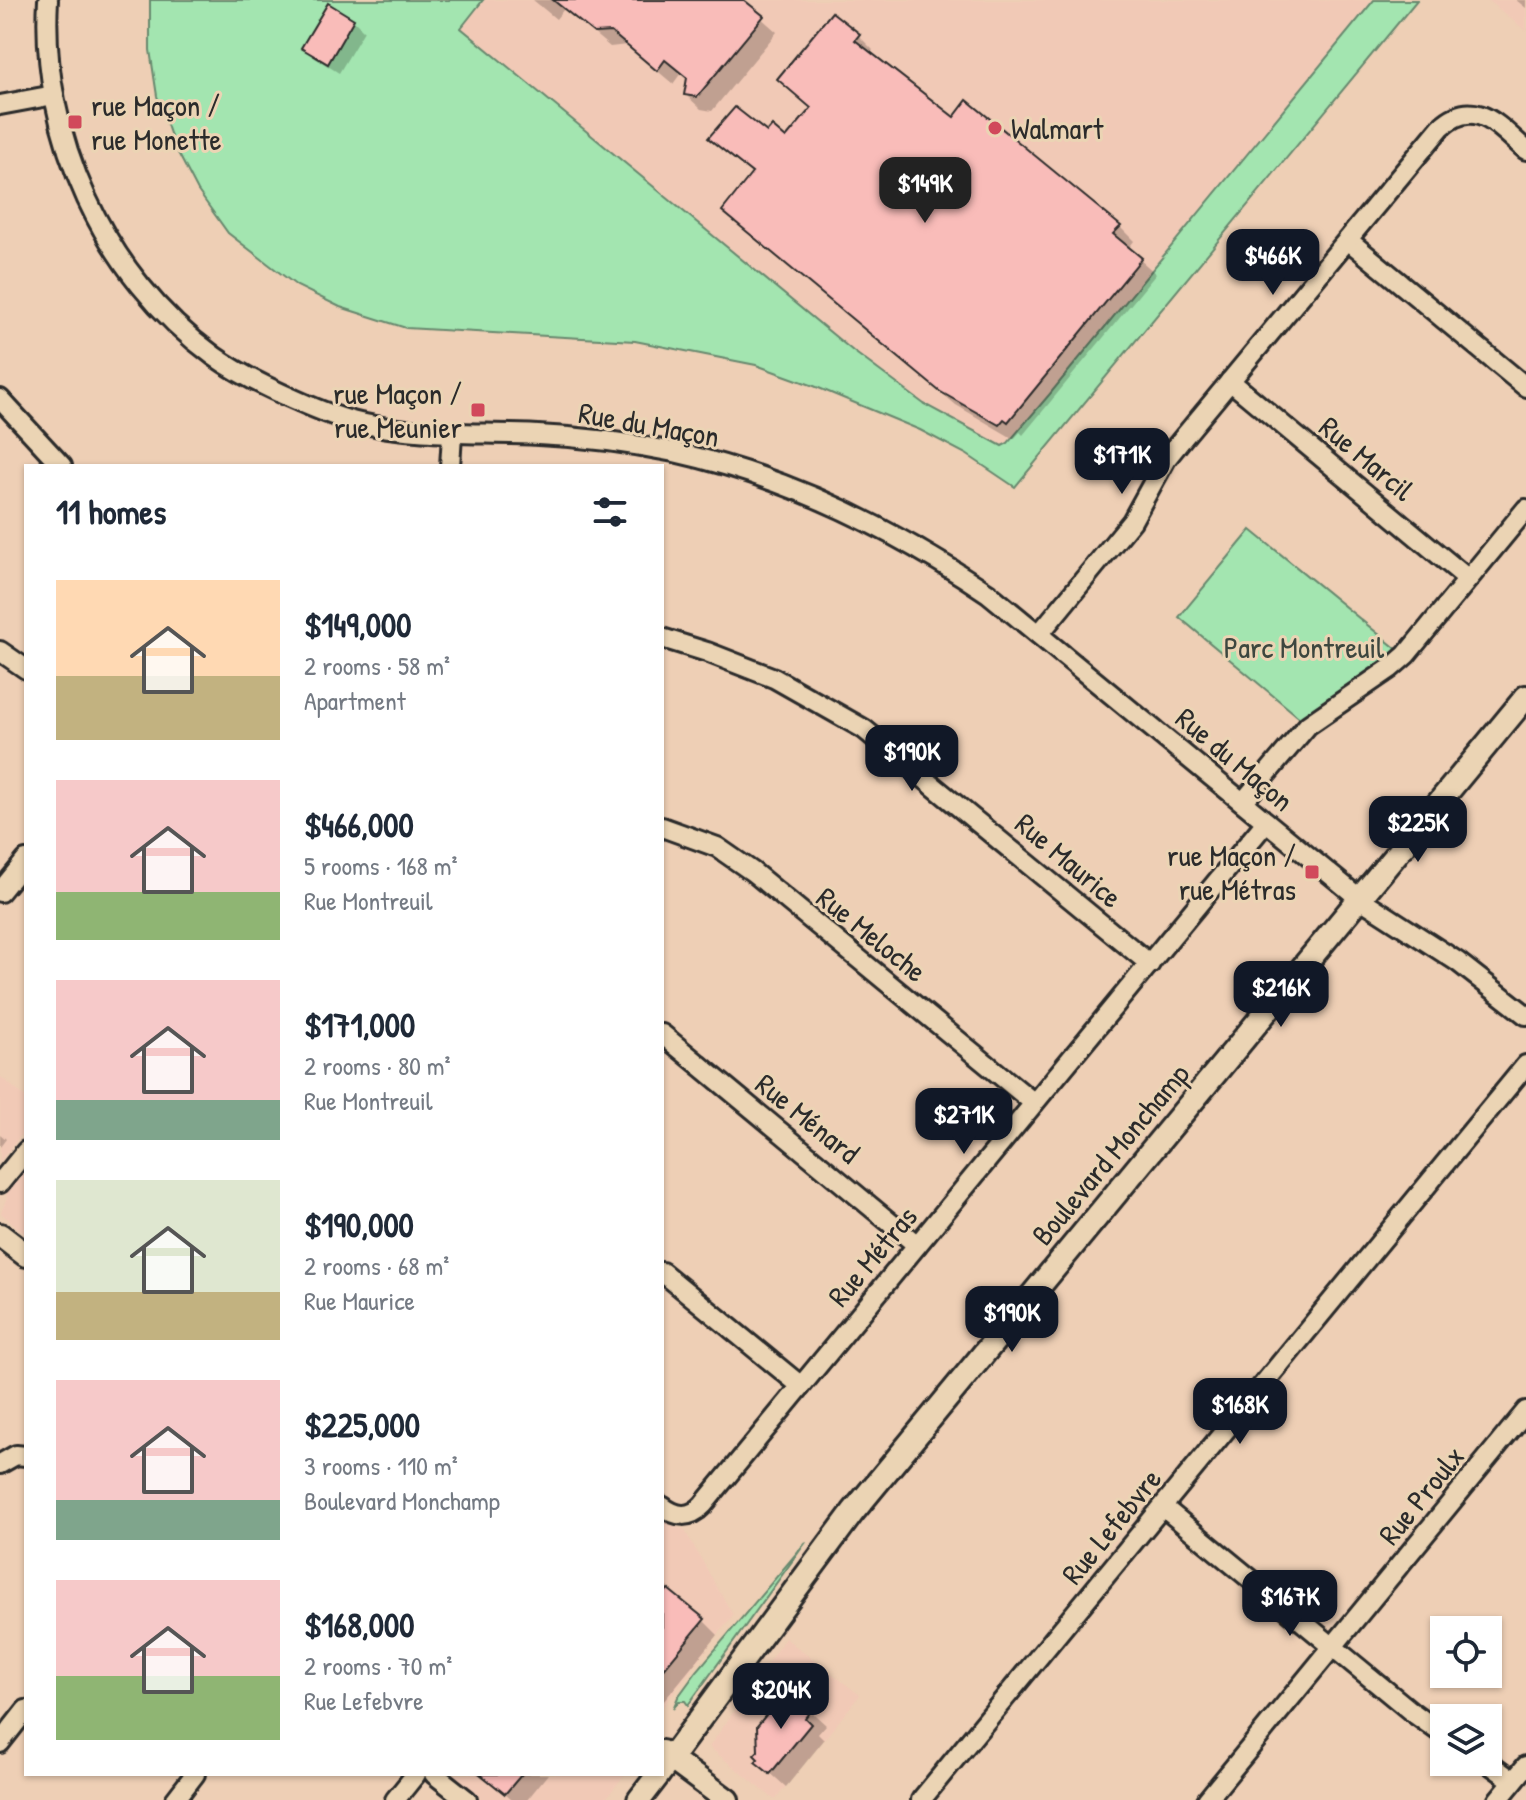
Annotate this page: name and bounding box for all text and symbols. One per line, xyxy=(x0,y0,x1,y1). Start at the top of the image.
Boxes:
place label: rue Maçon / rue Monette xyxy=(91,85,221,159)
place label: Walmart xyxy=(1011,108,1104,148)
marker: rue Maçon / rue Monette xyxy=(66,113,84,131)
marker: Walmart xyxy=(986,119,1004,137)
pin: $149K xyxy=(869,157,981,225)
text: $149K xyxy=(897,165,953,200)
pin: $466K xyxy=(1217,229,1329,297)
text: $466K xyxy=(1244,237,1302,272)
place label: rue Maçon / rue Meunier xyxy=(333,373,462,447)
street label: Rue du Maçon xyxy=(576,392,722,456)
marker: rue Maçon / rue Meunier xyxy=(469,401,487,419)
street label: Rue Marcil xyxy=(1311,407,1423,509)
pin: $171K xyxy=(1066,428,1178,496)
text: $171K xyxy=(1093,436,1151,471)
text: 11 homes xyxy=(56,489,166,535)
icon: filters xyxy=(588,490,632,534)
text: $149,000 xyxy=(304,602,411,648)
icon: home xyxy=(120,612,216,708)
park label: Parc Montreuil xyxy=(1224,627,1384,667)
text: 2 rooms · 58 m² xyxy=(304,648,450,683)
text: Apartment xyxy=(304,683,406,718)
street label: Rue du Maçon xyxy=(1168,698,1302,820)
pin: $190K xyxy=(856,725,968,793)
text: $190K xyxy=(883,733,941,768)
pin: $225K xyxy=(1362,796,1474,864)
text: $466,000 xyxy=(304,802,414,848)
street label: Rue Maurice xyxy=(1007,804,1131,916)
text: $225K xyxy=(1387,804,1449,839)
icon: home xyxy=(120,812,216,908)
place label: rue Maçon / rue Métras xyxy=(1167,835,1296,909)
text: 5 rooms · 168 m² xyxy=(304,848,458,883)
marker: rue Maçon / rue Métras xyxy=(1303,863,1321,881)
street label: Rue Meloche xyxy=(809,877,935,991)
text: Rue Montreuil xyxy=(304,883,433,918)
pin: $216K xyxy=(1225,961,1337,1029)
text: $216K xyxy=(1252,969,1310,1004)
text: $171,000 xyxy=(304,1002,415,1048)
icon: home xyxy=(120,1012,216,1108)
text: 2 rooms · 80 m² xyxy=(304,1048,451,1083)
street label: Boulevard Monchamp xyxy=(1022,1055,1198,1253)
street label: Rue Ménard xyxy=(748,1064,869,1172)
text: Rue Montreuil xyxy=(304,1083,433,1118)
pin: $271K xyxy=(908,1088,1020,1156)
text: $271K xyxy=(933,1096,995,1131)
street label: Rue Métras xyxy=(818,1197,926,1315)
text: $190,000 xyxy=(304,1202,414,1248)
icon: home xyxy=(120,1212,216,1308)
text: 2 rooms · 68 m² xyxy=(304,1248,449,1283)
text: Rue Maurice xyxy=(304,1283,415,1318)
pin: $190K xyxy=(956,1286,1068,1354)
text: $190K xyxy=(983,1294,1041,1329)
pin: $168K xyxy=(1184,1378,1296,1446)
text: $168K xyxy=(1211,1386,1269,1421)
text: $225,000 xyxy=(304,1402,420,1448)
icon: home xyxy=(120,1412,216,1508)
street label: Rue Proulx xyxy=(1369,1437,1473,1553)
text: 3 rooms · 110 m² xyxy=(304,1448,458,1483)
street label: Rue Lefebvre xyxy=(1052,1460,1170,1592)
text: Boulevard Monchamp xyxy=(304,1483,500,1518)
pin: $167K xyxy=(1234,1570,1346,1638)
text: $167K xyxy=(1260,1578,1320,1613)
text: $168,000 xyxy=(304,1602,414,1648)
icon: home xyxy=(120,1612,216,1708)
map controls xyxy=(1430,1616,1502,1776)
button: locate xyxy=(1430,1616,1502,1688)
text: 2 rooms · 70 m² xyxy=(304,1648,452,1683)
pin: $204K xyxy=(725,1663,837,1731)
text: $204K xyxy=(751,1671,811,1706)
text: Rue Lefebvre xyxy=(304,1683,424,1718)
button: layers xyxy=(1430,1704,1502,1776)

